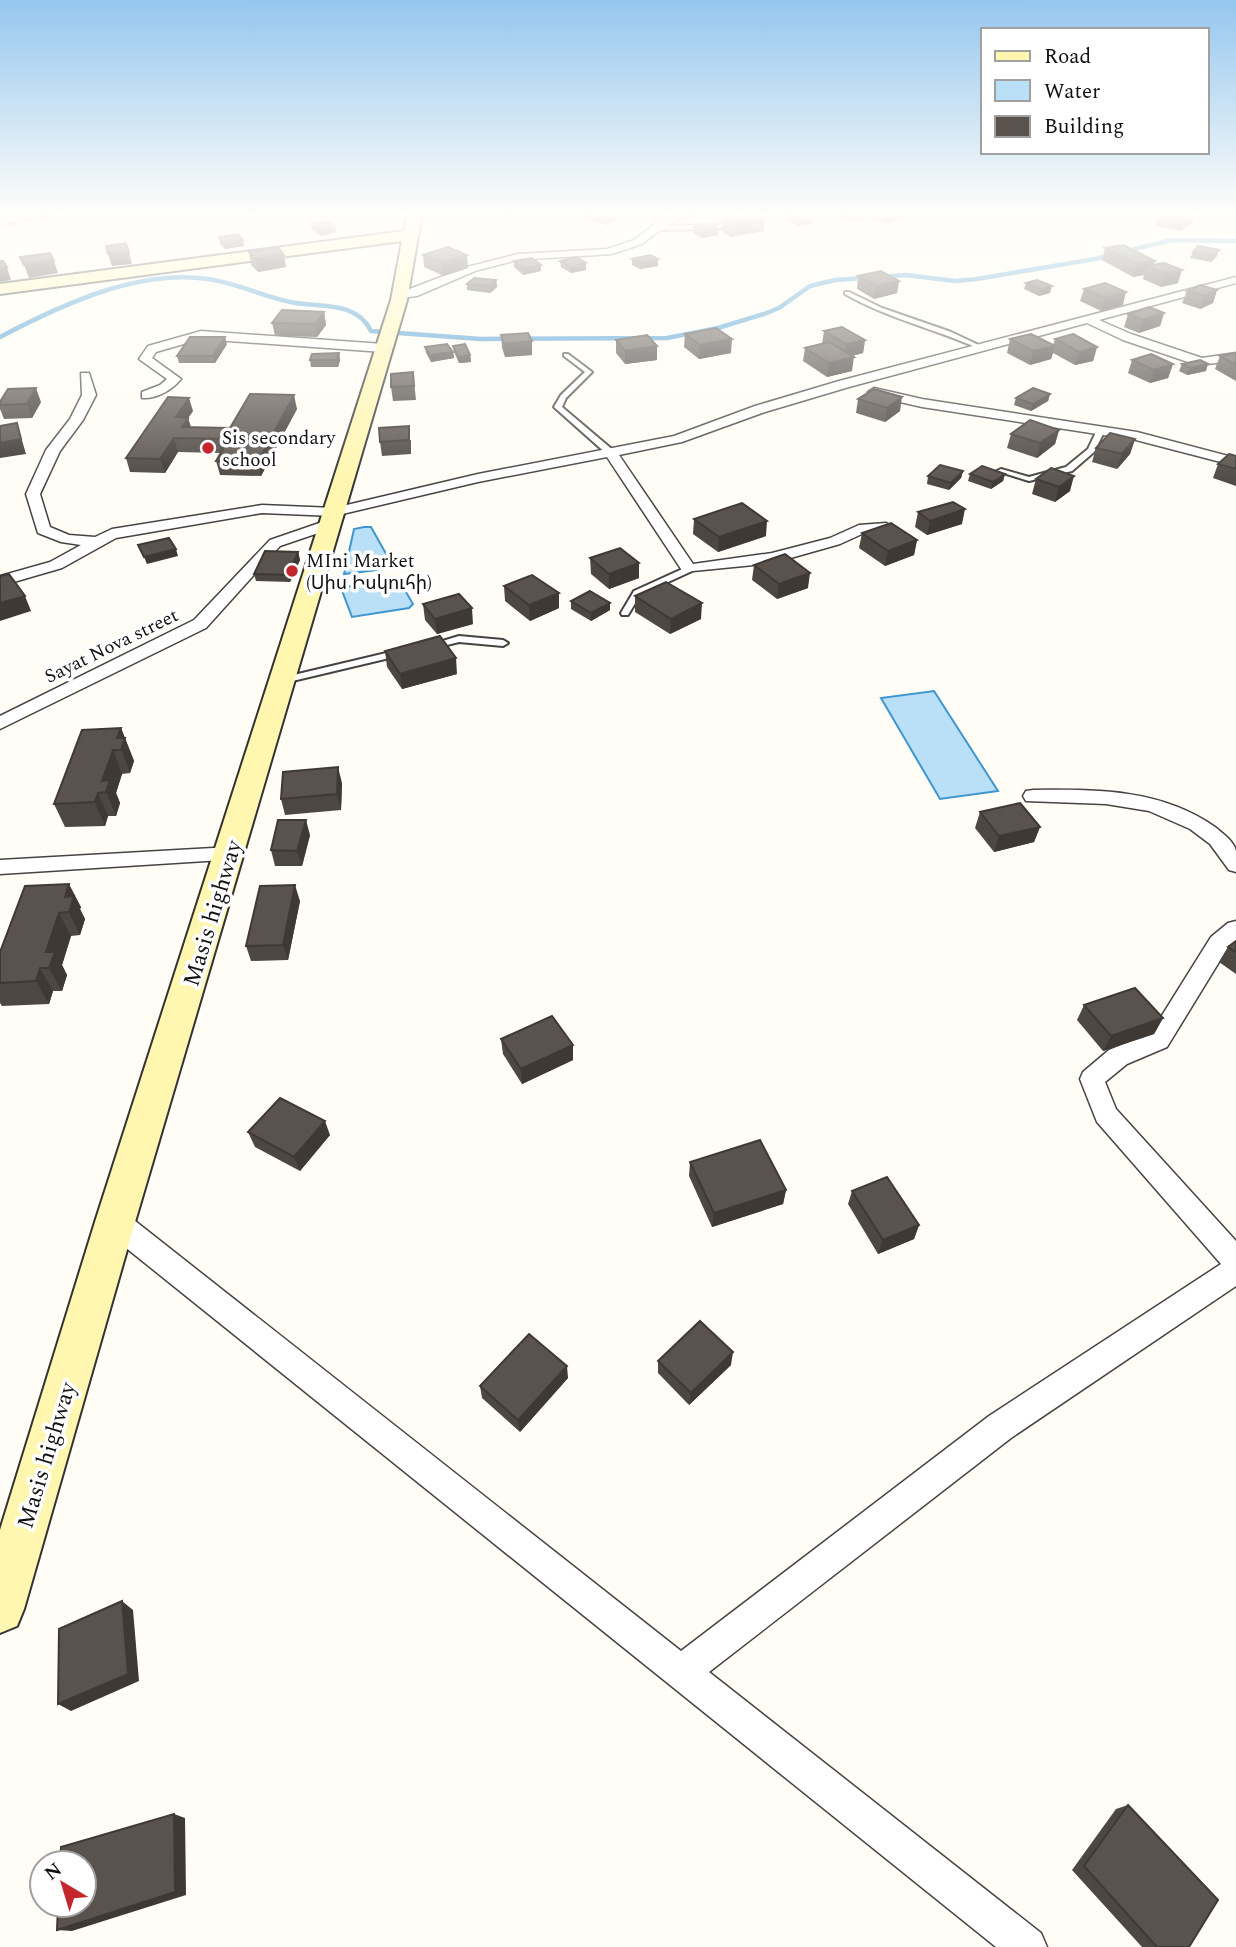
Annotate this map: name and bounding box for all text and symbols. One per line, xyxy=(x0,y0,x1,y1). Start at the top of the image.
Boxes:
legend xyxy=(981,28,1208,154)
text: Road xyxy=(1044,41,1091,73)
text: Water xyxy=(1044,76,1100,108)
text: Building xyxy=(1044,111,1124,143)
place label: Sis secondary school xyxy=(222,424,336,475)
marker: Sis secondary school xyxy=(200,440,216,456)
place label: MIni Market (Սիս Իսկուհի) xyxy=(306,547,432,598)
marker: MIni Market (Սիս Իսկուհի) xyxy=(284,563,300,579)
street label: Sayat Nova street xyxy=(40,601,184,691)
street label: Masis highway xyxy=(175,835,253,991)
street label: Masis highway xyxy=(9,1377,87,1533)
north arrow xyxy=(28,1849,98,1919)
text: N xyxy=(38,1856,68,1888)

